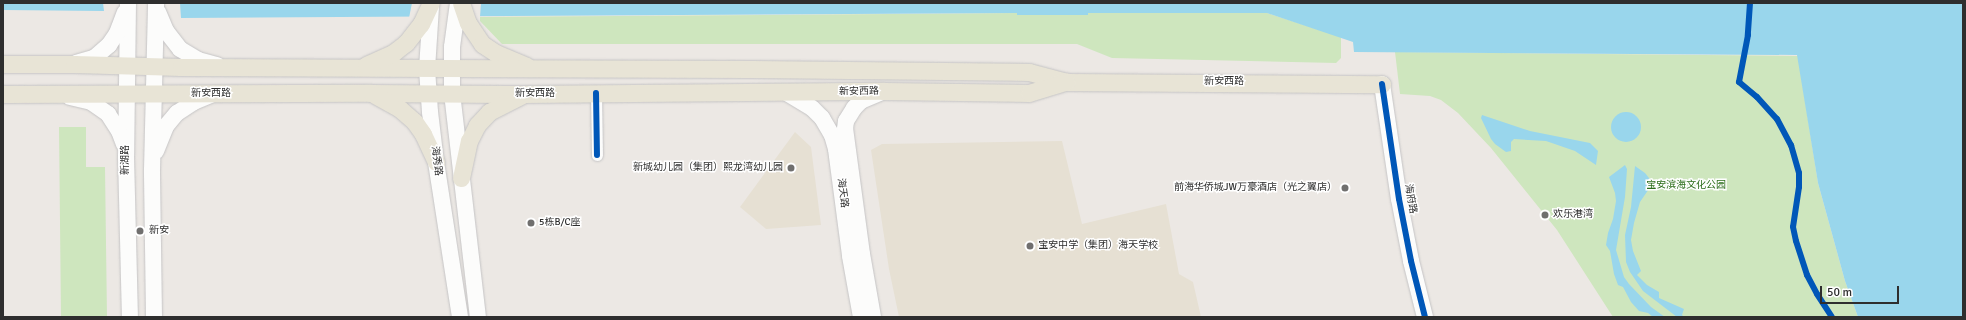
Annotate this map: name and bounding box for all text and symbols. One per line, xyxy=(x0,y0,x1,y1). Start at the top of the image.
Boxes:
street label: 新安西路 xyxy=(1204,76,1244,88)
street label: 新安西路 xyxy=(839,86,879,98)
street label: 新安西路 xyxy=(191,88,231,100)
street label: 新安西路 xyxy=(515,88,555,100)
street label: 新湖路 xyxy=(120,145,132,175)
street label: 海秀路 xyxy=(428,145,444,177)
place label: 新城幼儿园（集团）熙龙湾幼儿园 xyxy=(633,162,783,174)
marker: 新城幼儿园（集团）熙龙湾幼儿园 xyxy=(786,163,796,173)
street label: 海天路 xyxy=(834,177,850,209)
park label: 宝安滨海文化公园 xyxy=(1646,180,1726,192)
place label: 前海华侨城JW万豪酒店（光之翼店） xyxy=(1174,182,1337,194)
marker: 前海华侨城JW万豪酒店（光之翼店） xyxy=(1340,183,1350,193)
street label: 海府路 xyxy=(1401,183,1419,215)
place label: 欢乐港湾 xyxy=(1553,209,1593,221)
marker: 欢乐港湾 xyxy=(1540,210,1550,220)
place label: 5栋B/C座 xyxy=(539,217,580,229)
marker: 5栋B/C座 xyxy=(526,218,536,228)
marker: 新安 xyxy=(134,225,146,237)
place label: 新安 xyxy=(149,225,169,237)
place label: 宝安中学（集团）海天学校 xyxy=(1038,240,1158,252)
marker: 宝安中学（集团）海天学校 xyxy=(1025,241,1035,251)
scale bar xyxy=(1822,278,1901,304)
text: 50 m xyxy=(1827,285,1852,300)

